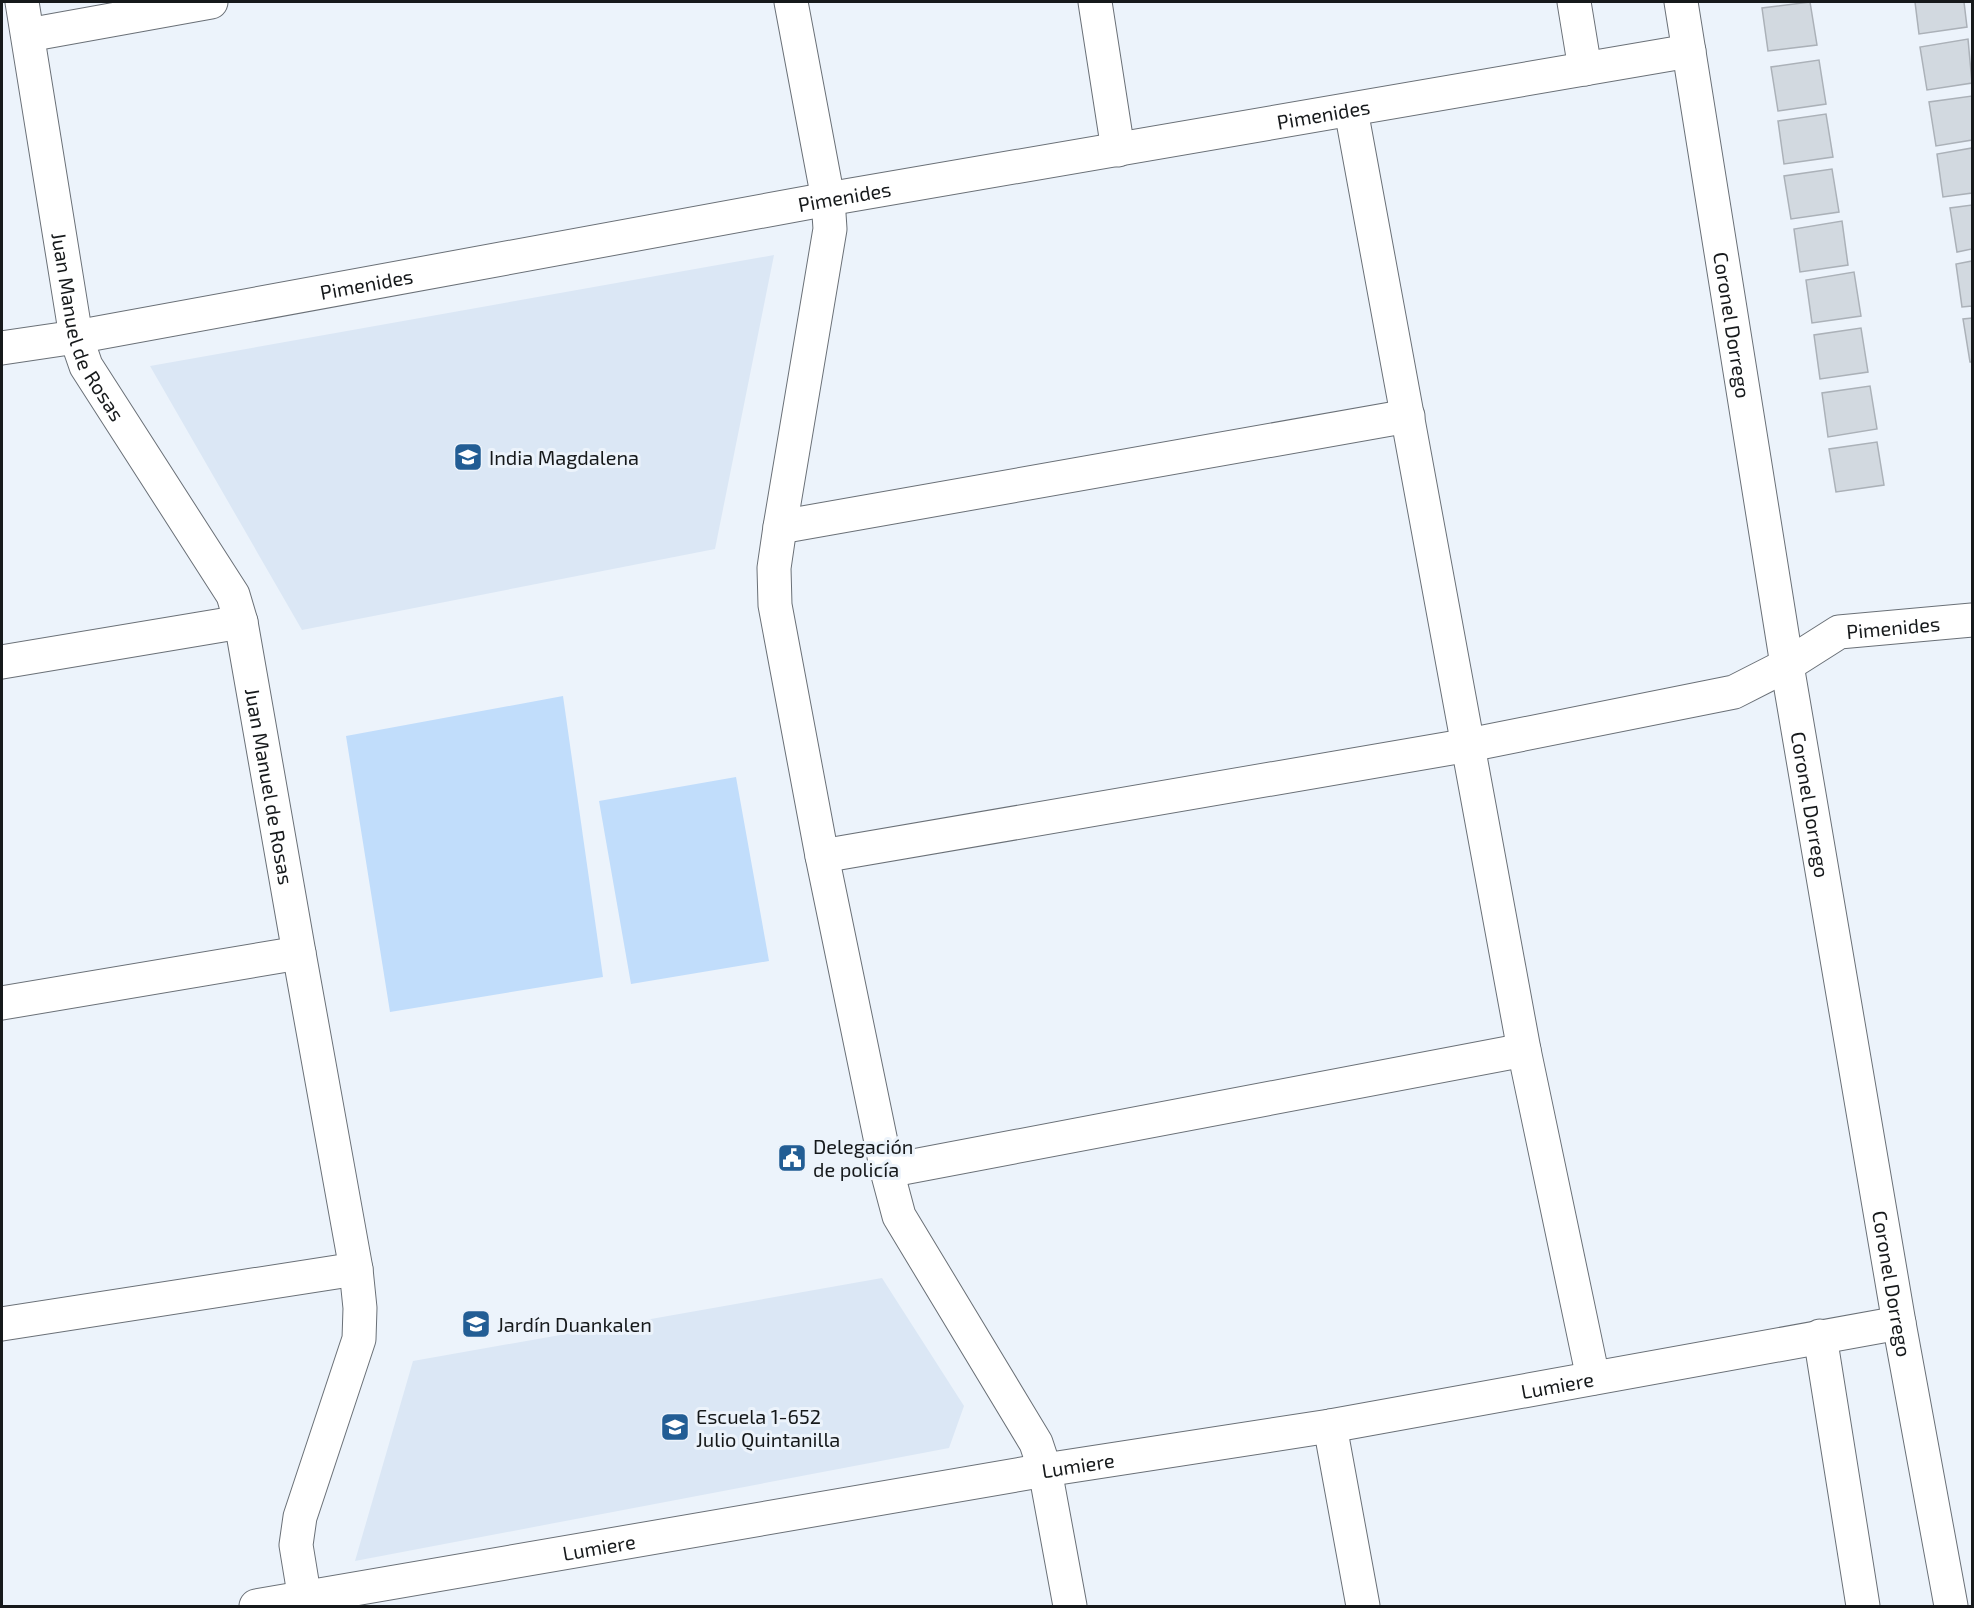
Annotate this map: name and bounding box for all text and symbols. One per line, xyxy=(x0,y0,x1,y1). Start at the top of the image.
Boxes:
street label: Pimenides xyxy=(1275,94,1372,134)
street label: Pimenides xyxy=(796,176,893,216)
street label: Juan Manuel de Rosas xyxy=(47,231,130,425)
street label: Coronel Dorrego xyxy=(1709,250,1756,400)
street label: Pimenides xyxy=(318,263,415,304)
school or university icon: India Magdalena xyxy=(452,441,484,473)
place label: India Magdalena xyxy=(489,445,639,469)
street label: Pimenides xyxy=(1845,611,1941,643)
street label: Juan Manuel de Rosas xyxy=(241,686,299,886)
street label: Coronel Dorrego xyxy=(1787,730,1835,879)
place label: Delegación de policía xyxy=(813,1134,913,1181)
public building icon: Delegación de policía xyxy=(776,1142,808,1174)
street label: Coronel Dorrego xyxy=(1868,1209,1917,1359)
school or university icon: Jardín Duankalen xyxy=(460,1308,492,1340)
place label: Jardín Duankalen xyxy=(497,1312,652,1336)
street label: Lumiere xyxy=(1519,1367,1596,1403)
place label: Escuela 1-652 Julio Quintanilla xyxy=(696,1404,840,1451)
school or university icon: Escuela 1-652 Julio Quintanilla xyxy=(659,1411,691,1443)
street label: Lumiere xyxy=(1040,1447,1116,1482)
street label: Lumiere xyxy=(561,1529,637,1565)

